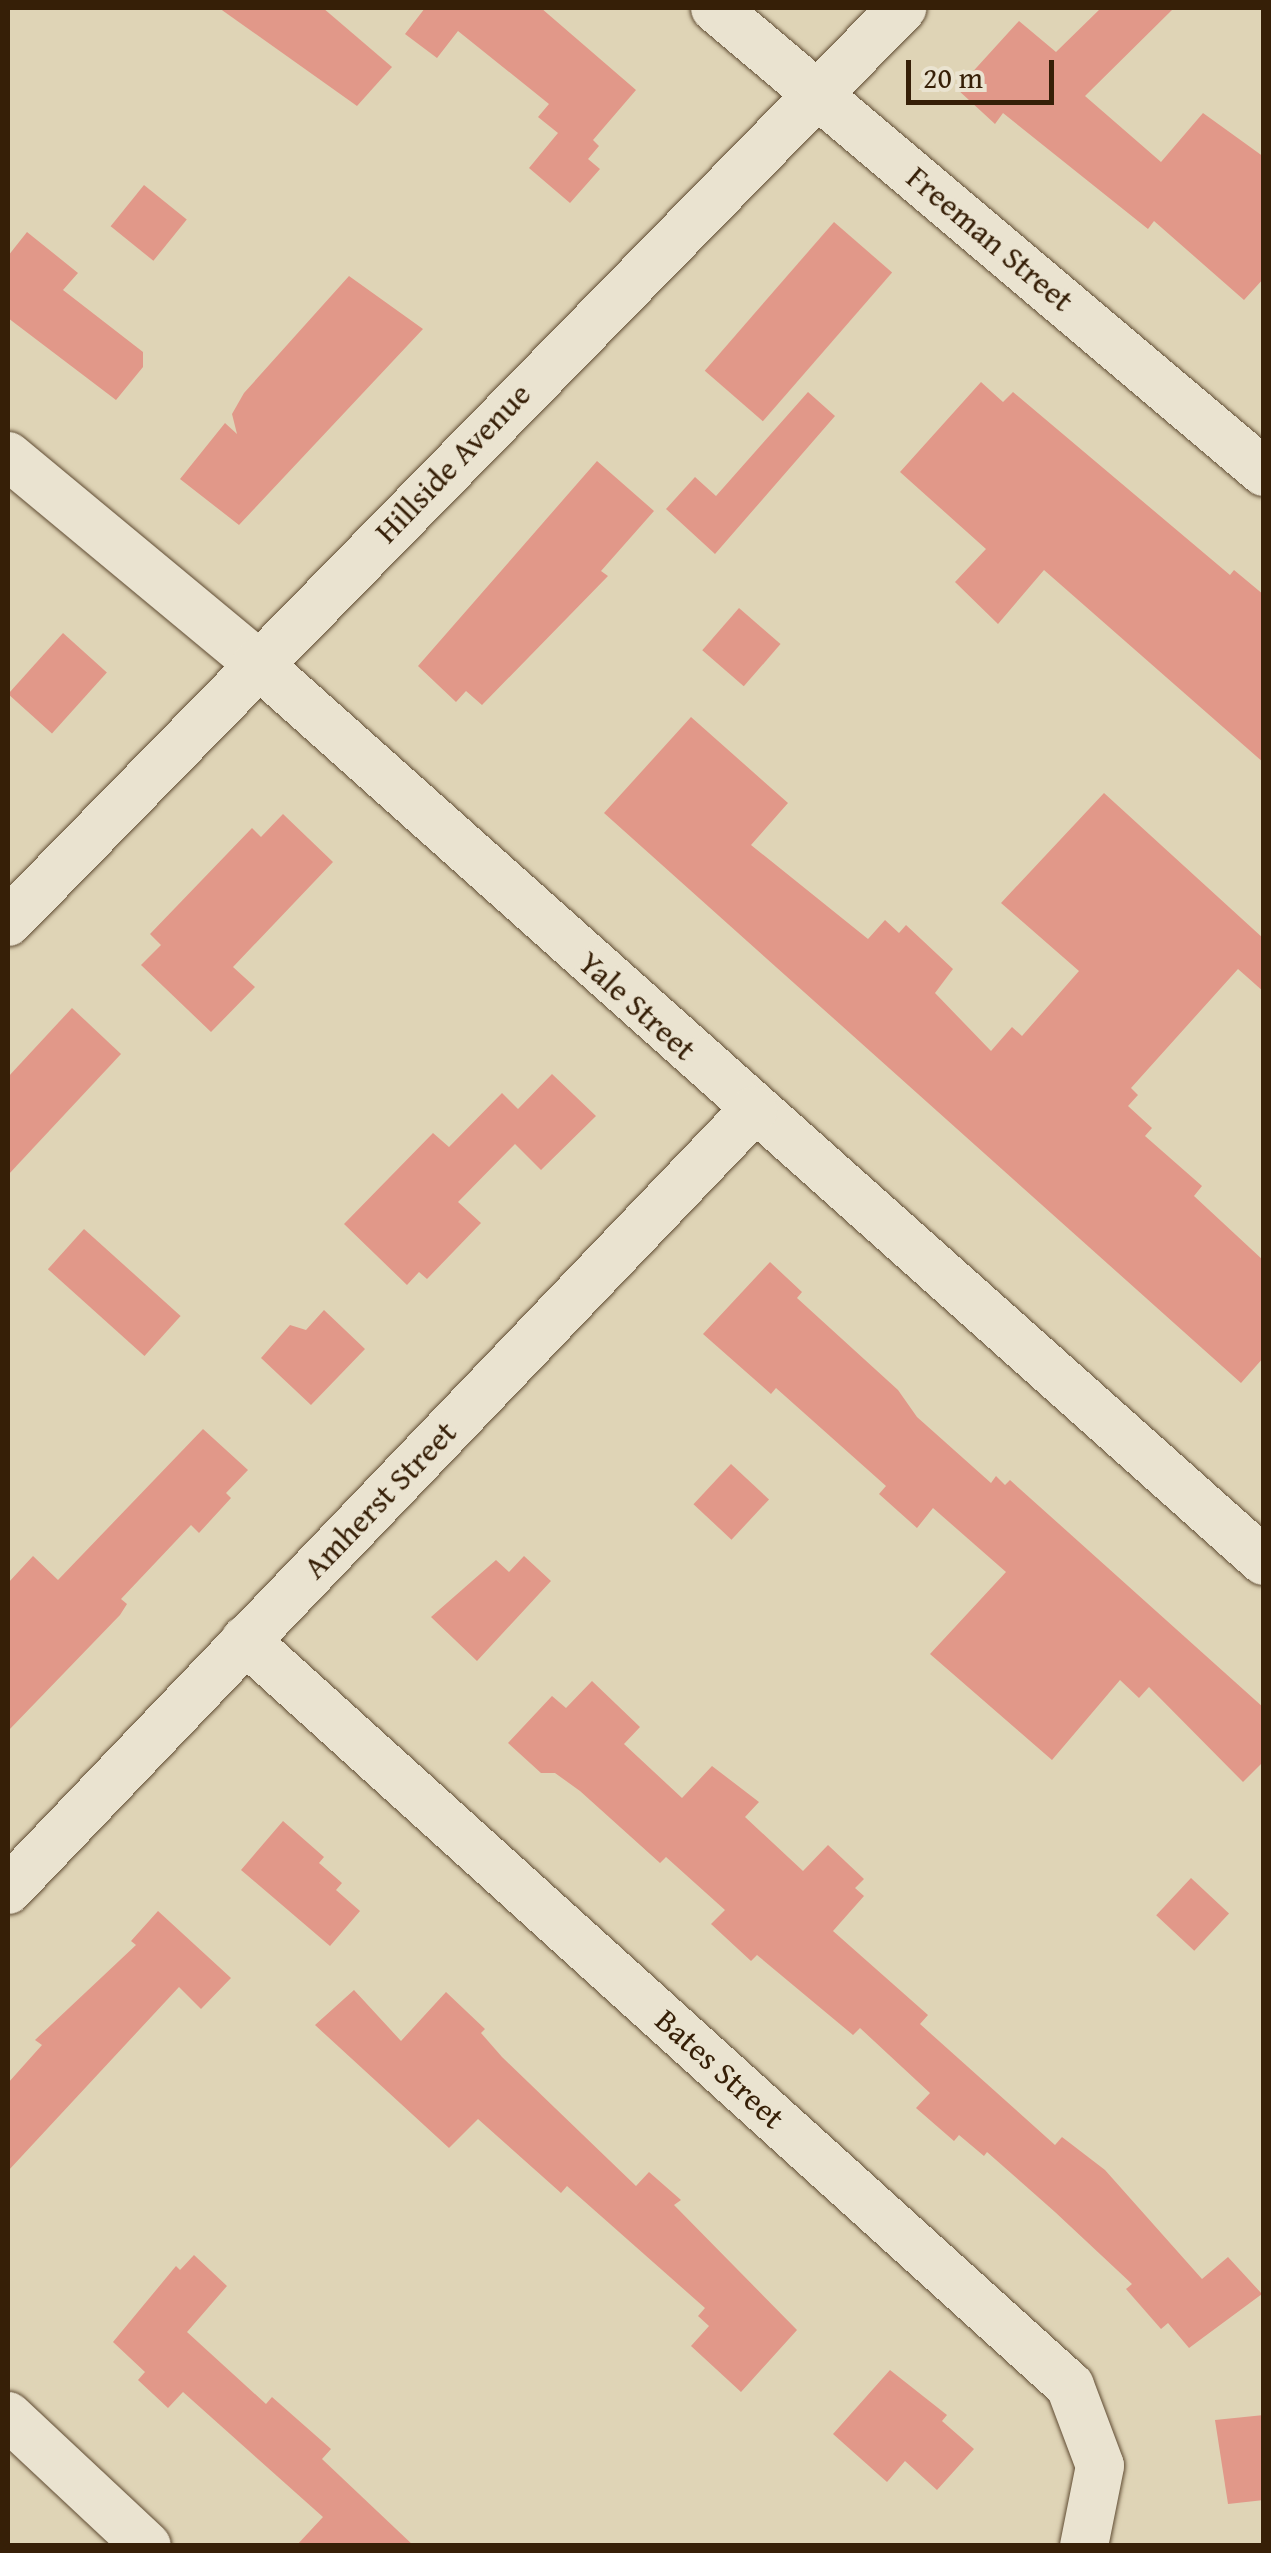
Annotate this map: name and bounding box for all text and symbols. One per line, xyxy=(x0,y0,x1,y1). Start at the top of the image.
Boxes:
scale bar xyxy=(911,40,1058,102)
text: 20 m xyxy=(923,55,983,99)
street label: Freeman Street xyxy=(899,158,1081,320)
street label: Hillside Avenue xyxy=(367,375,539,551)
street label: Yale Street xyxy=(570,943,704,1069)
street label: Amherst Street xyxy=(295,1413,465,1587)
street label: Bates Street xyxy=(648,2001,792,2137)

